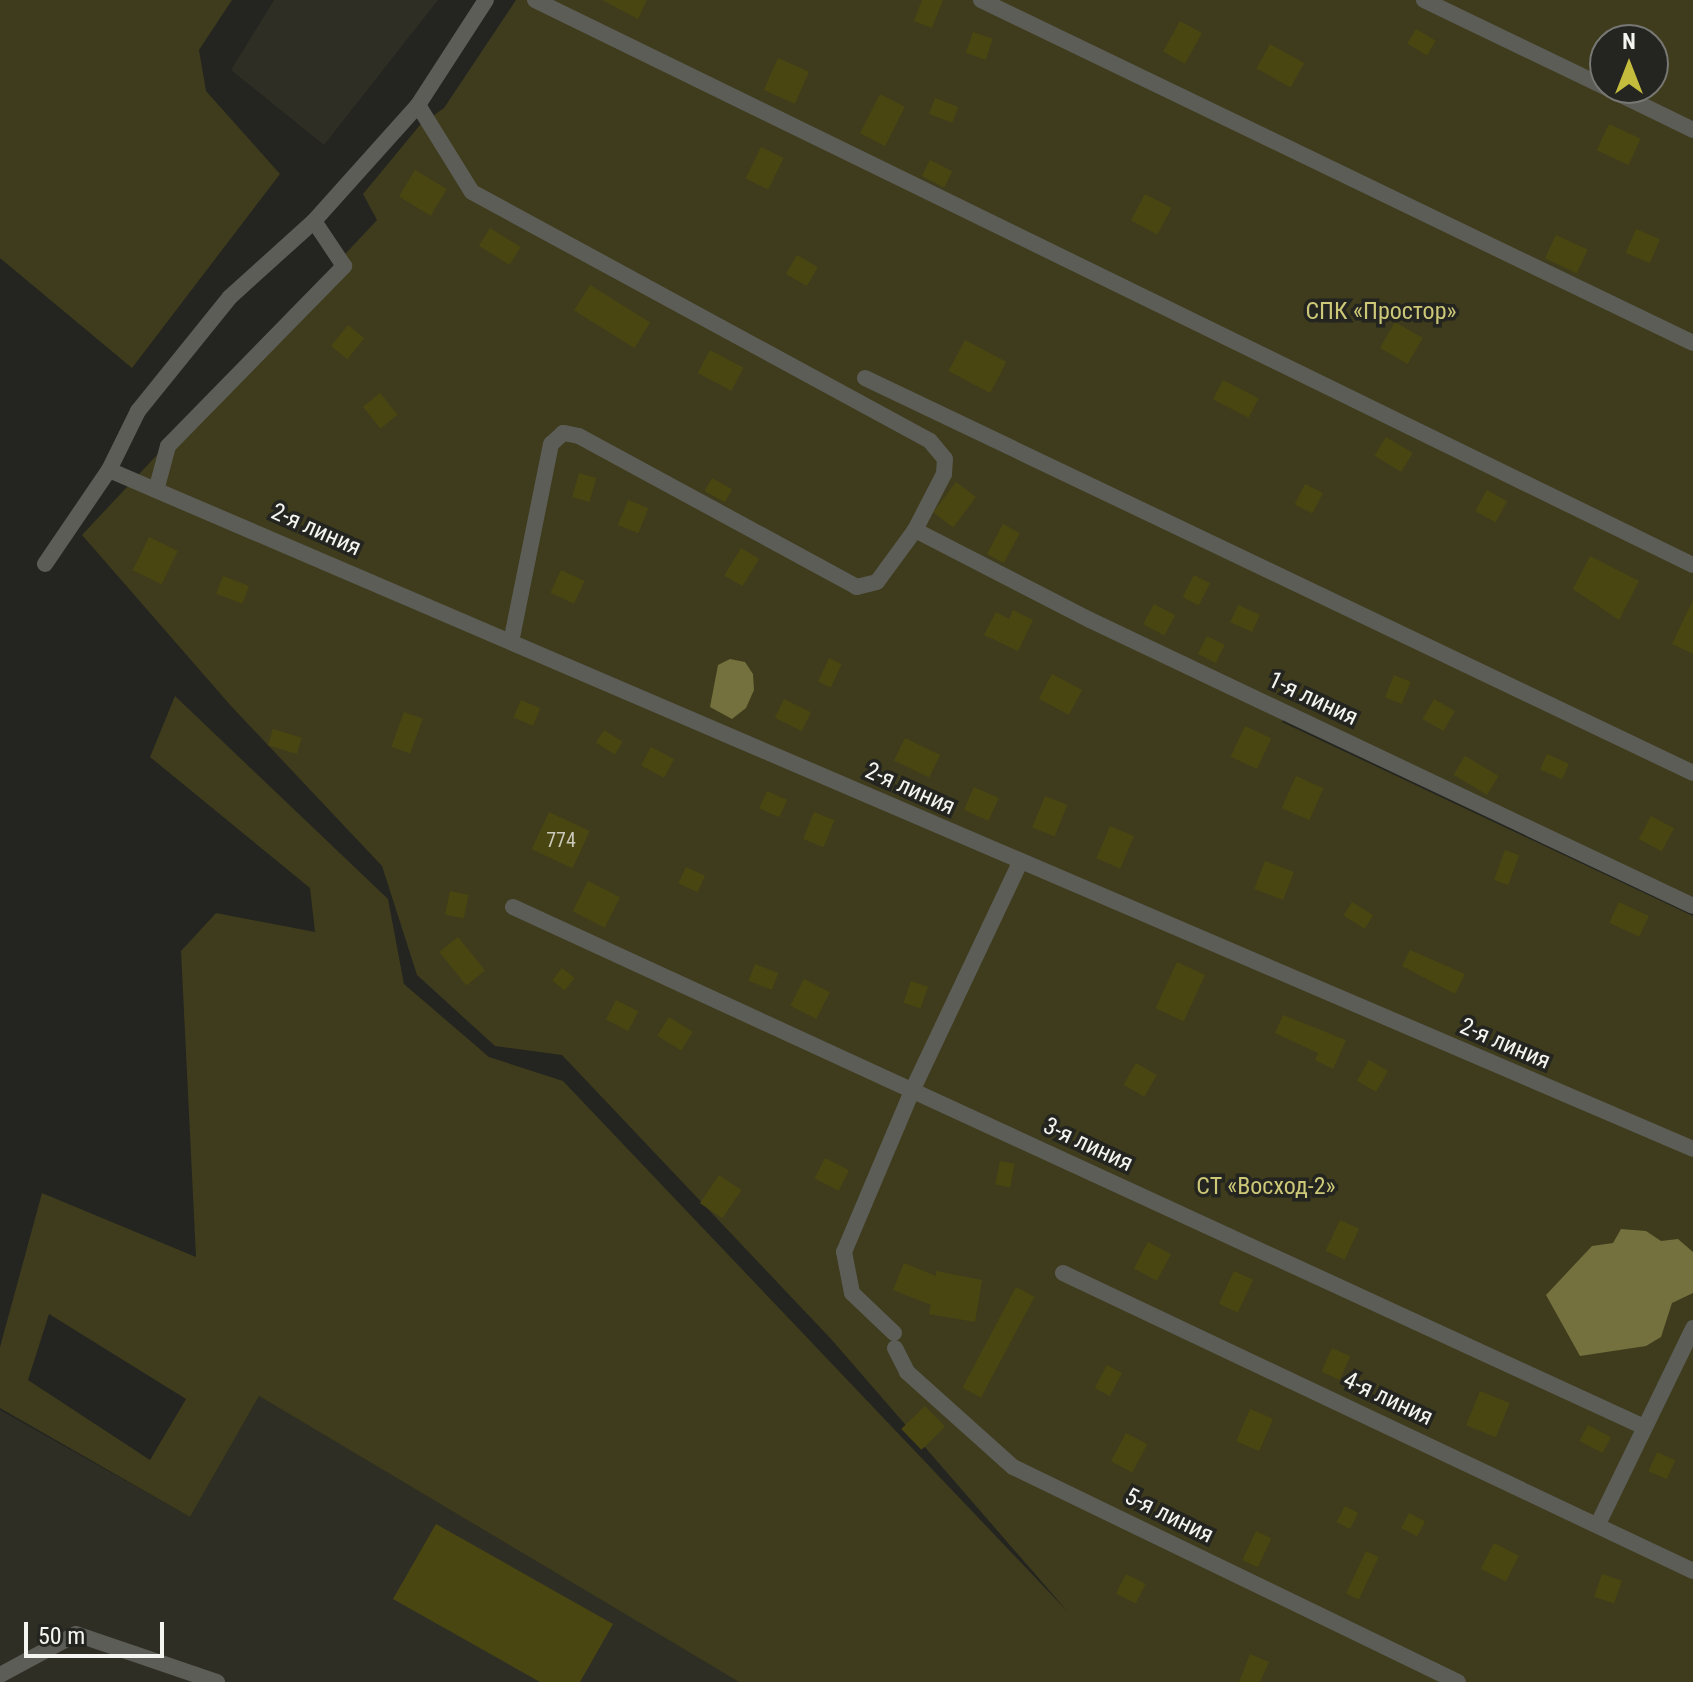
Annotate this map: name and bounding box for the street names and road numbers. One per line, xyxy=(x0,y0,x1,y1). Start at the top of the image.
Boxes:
street label: 2-я линия xyxy=(267,497,365,563)
street label: 1-я линия xyxy=(1264,666,1362,732)
street label: 2-я линия xyxy=(861,756,959,822)
street label: 2-я линия xyxy=(1455,1012,1555,1076)
street label: 3-я линия xyxy=(1039,1112,1137,1178)
street label: 4-я линия xyxy=(1339,1366,1437,1432)
street label: 5-я линия xyxy=(1120,1482,1218,1550)

